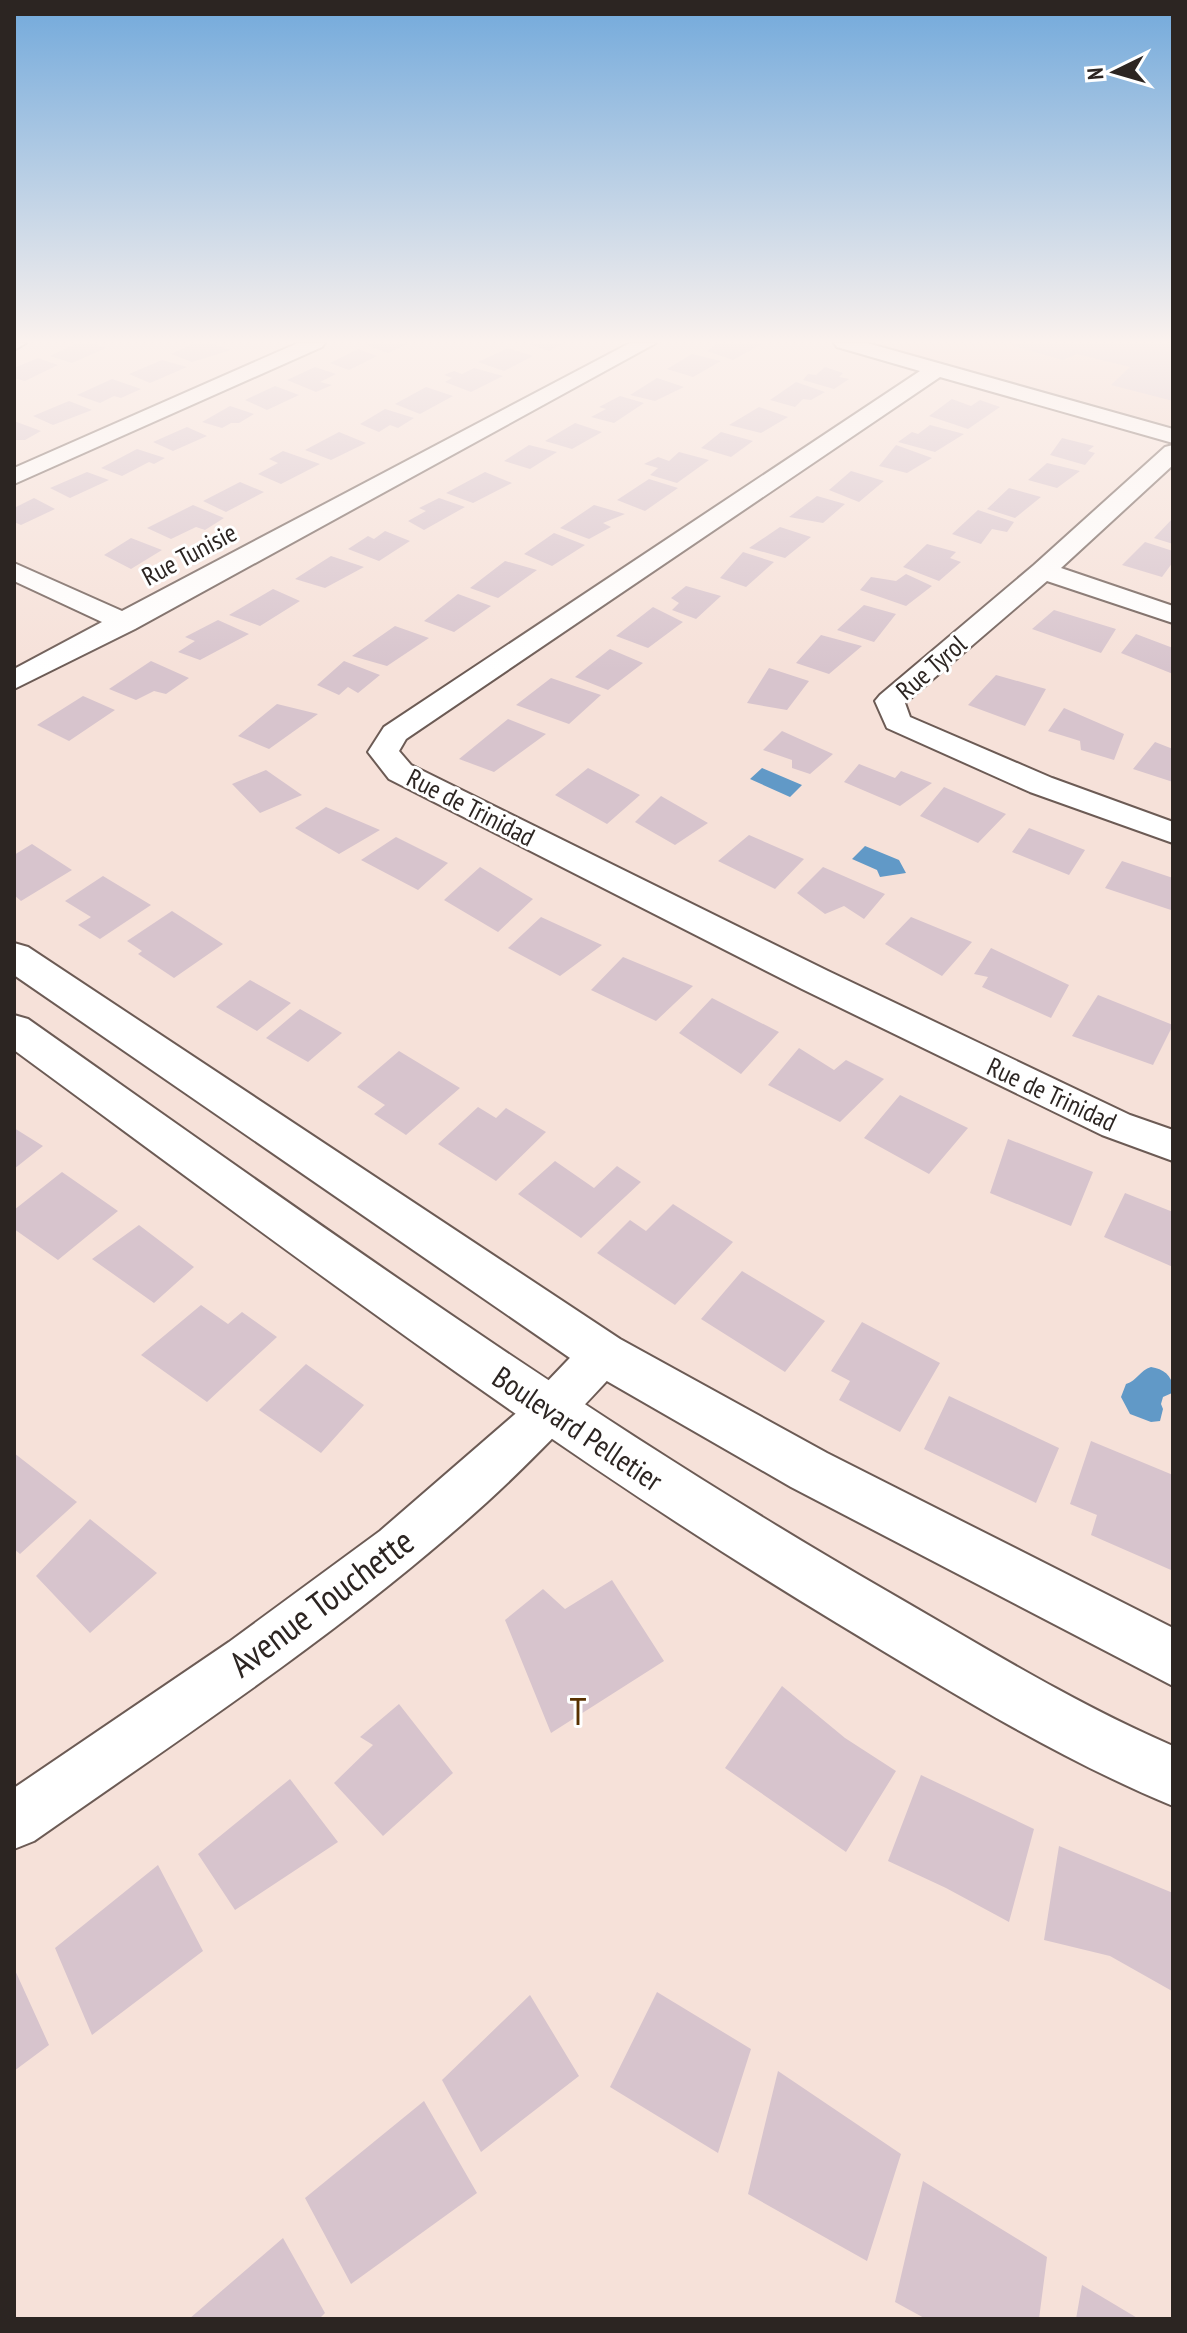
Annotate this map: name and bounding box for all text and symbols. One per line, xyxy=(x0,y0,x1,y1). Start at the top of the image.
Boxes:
north arrow xyxy=(1075,32,1155,112)
text: N xyxy=(1081,67,1110,81)
street label: Rue Tunisie xyxy=(136,515,242,593)
street label: Rue Tyrol xyxy=(889,627,973,707)
street label: Rue de Trinidad xyxy=(402,761,540,853)
street label: Rue de Trinidad xyxy=(982,1050,1122,1138)
street label: Boulevard Pelletier xyxy=(485,1357,671,1500)
street label: Avenue Touchette xyxy=(219,1517,423,1687)
district label: T xyxy=(570,1686,589,1735)

